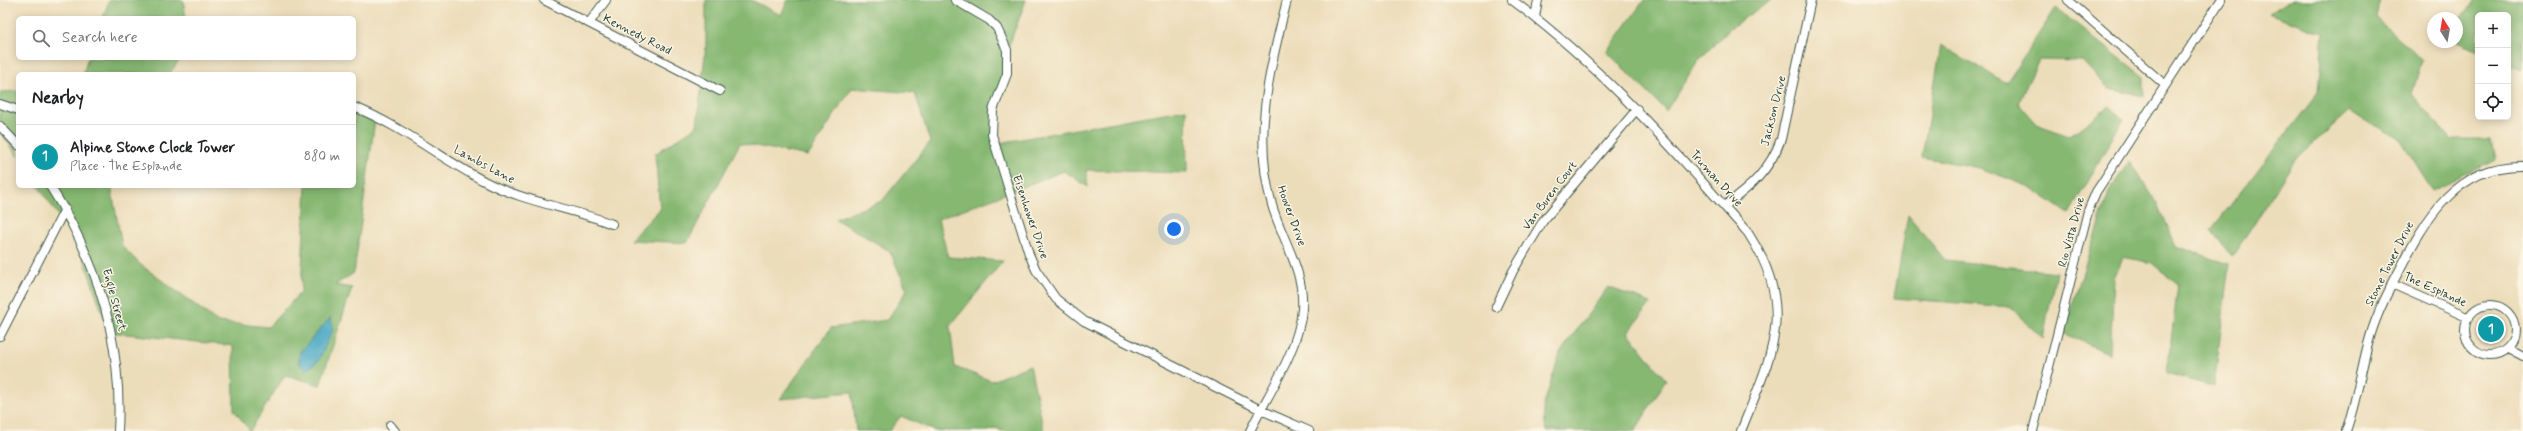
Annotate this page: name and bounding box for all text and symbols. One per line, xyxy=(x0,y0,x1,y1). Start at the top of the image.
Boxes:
street label: Kennedy Road xyxy=(600,11,674,59)
north arrow xyxy=(2427,12,2463,48)
map controls xyxy=(2475,12,2511,120)
button: + xyxy=(2475,12,2511,48)
search box xyxy=(16,16,356,60)
icon: search xyxy=(30,27,52,49)
text: Search here xyxy=(62,28,138,48)
button: − xyxy=(2475,48,2511,84)
street label: Jackson Drive xyxy=(1758,74,1790,148)
button: locate xyxy=(2475,84,2511,120)
text: Nearby xyxy=(32,87,84,109)
text: Alpine Stone Clock Tower xyxy=(70,138,235,158)
street label: Lambs Lane xyxy=(451,142,517,188)
street label: Truman Drive xyxy=(1686,147,1746,211)
text: 1 xyxy=(42,148,48,165)
text: 880 m xyxy=(304,148,340,165)
text: Place · The Esplande xyxy=(70,158,182,175)
street label: Van Buren Court xyxy=(1519,158,1581,234)
street label: Eisenhower Drive xyxy=(1008,173,1052,261)
street label: Hoover Drive xyxy=(1273,183,1309,249)
street label: Rio Vista Drive xyxy=(2055,195,2089,269)
your location xyxy=(1164,219,1184,239)
street label: Stone Tower Drive xyxy=(2362,219,2418,309)
street label: Engle Street xyxy=(97,267,130,333)
street label: The Esplande xyxy=(2401,269,2469,311)
pin: 1 xyxy=(2478,314,2504,344)

